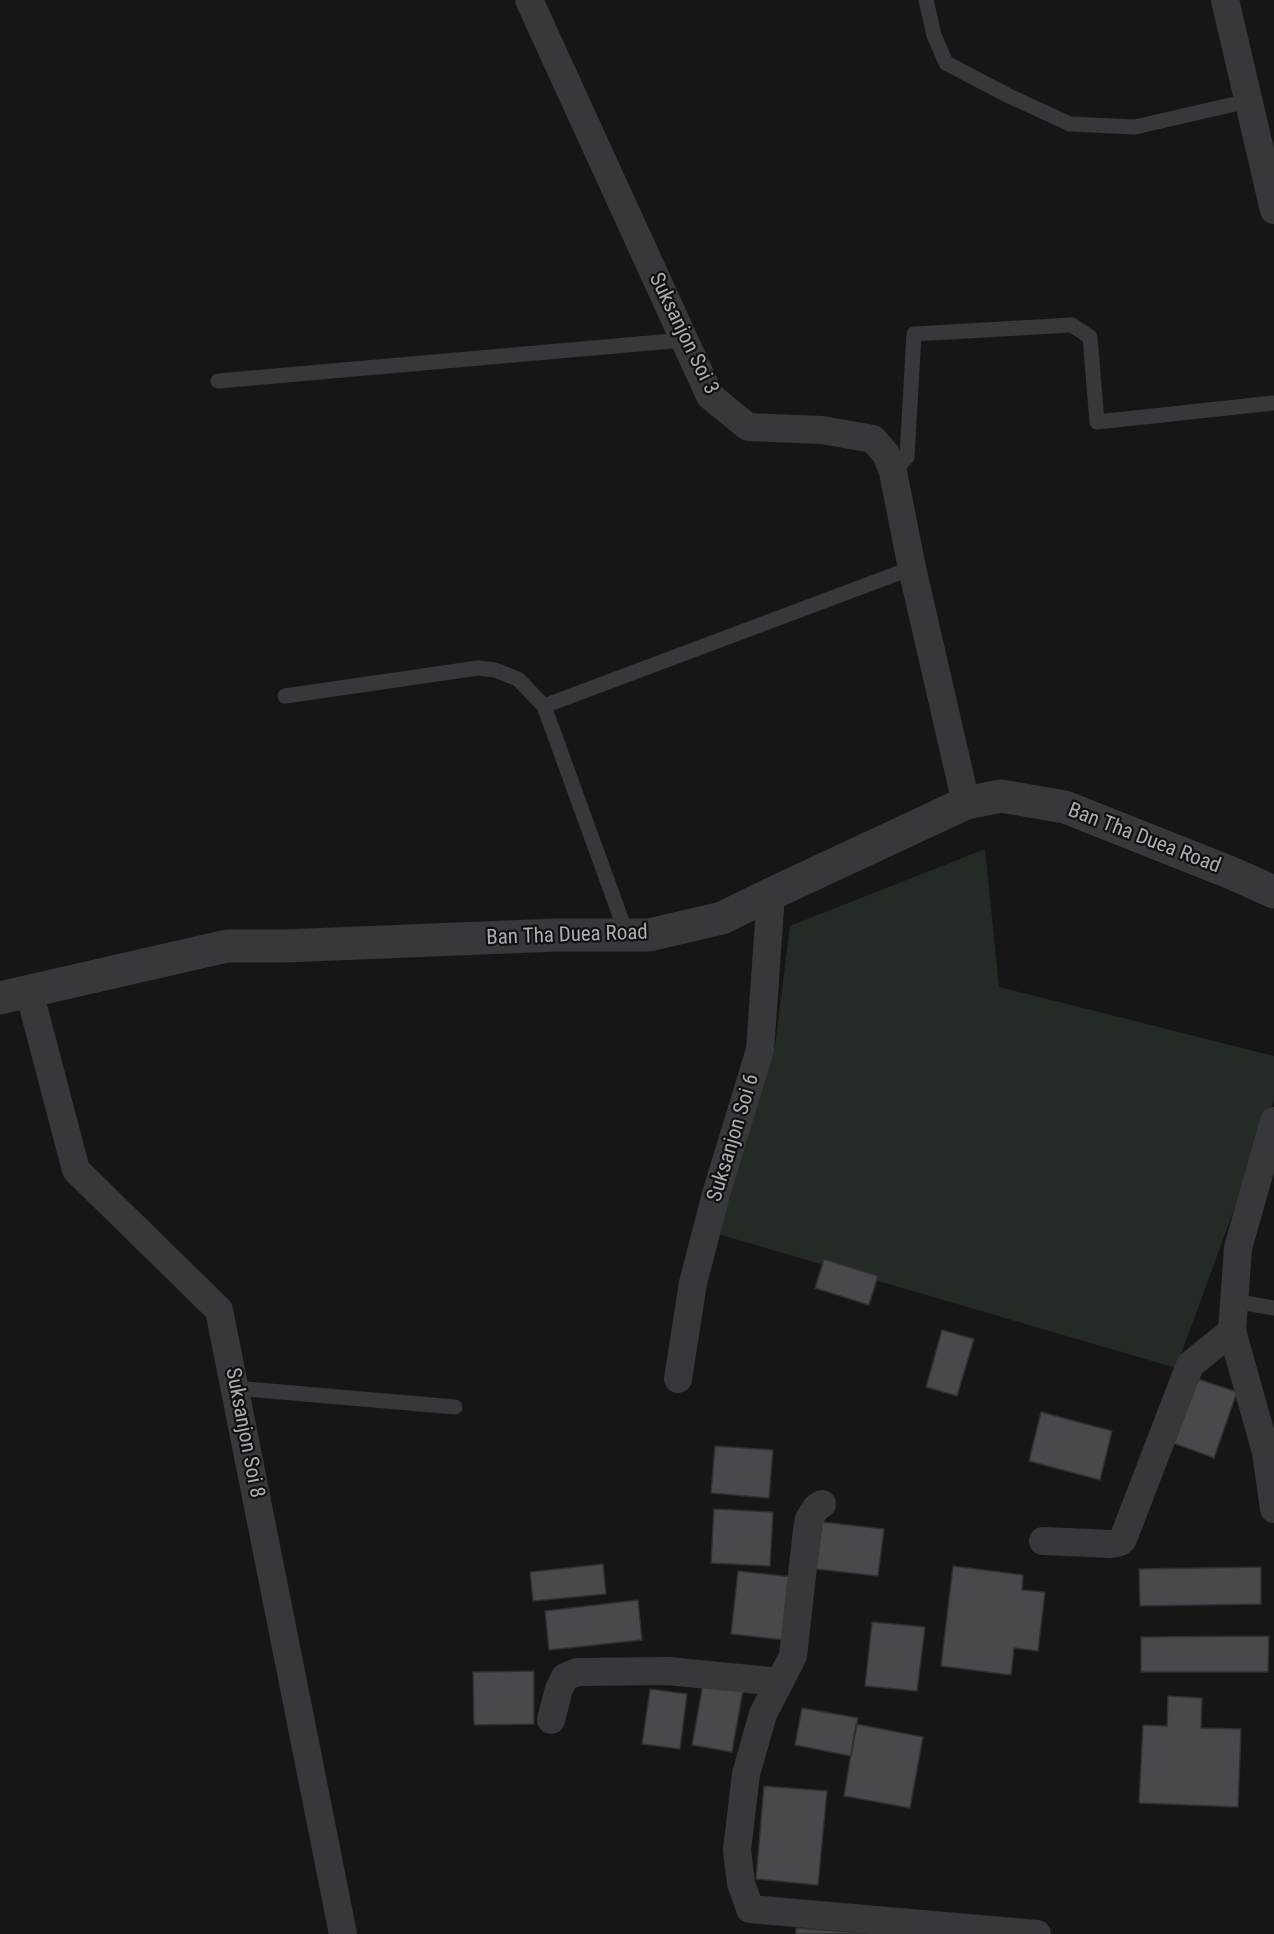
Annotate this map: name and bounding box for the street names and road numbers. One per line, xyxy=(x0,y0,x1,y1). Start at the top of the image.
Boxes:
street label: Suksanjon Soi 3 xyxy=(643,269,723,399)
street label: Ban Tha Duea Road xyxy=(1064,798,1224,880)
street label: Ban Tha Duea Road xyxy=(486,921,648,951)
street label: Suksanjon Soi 6 xyxy=(703,1071,765,1205)
street label: Suksanjon Soi 8 xyxy=(219,1366,269,1500)

